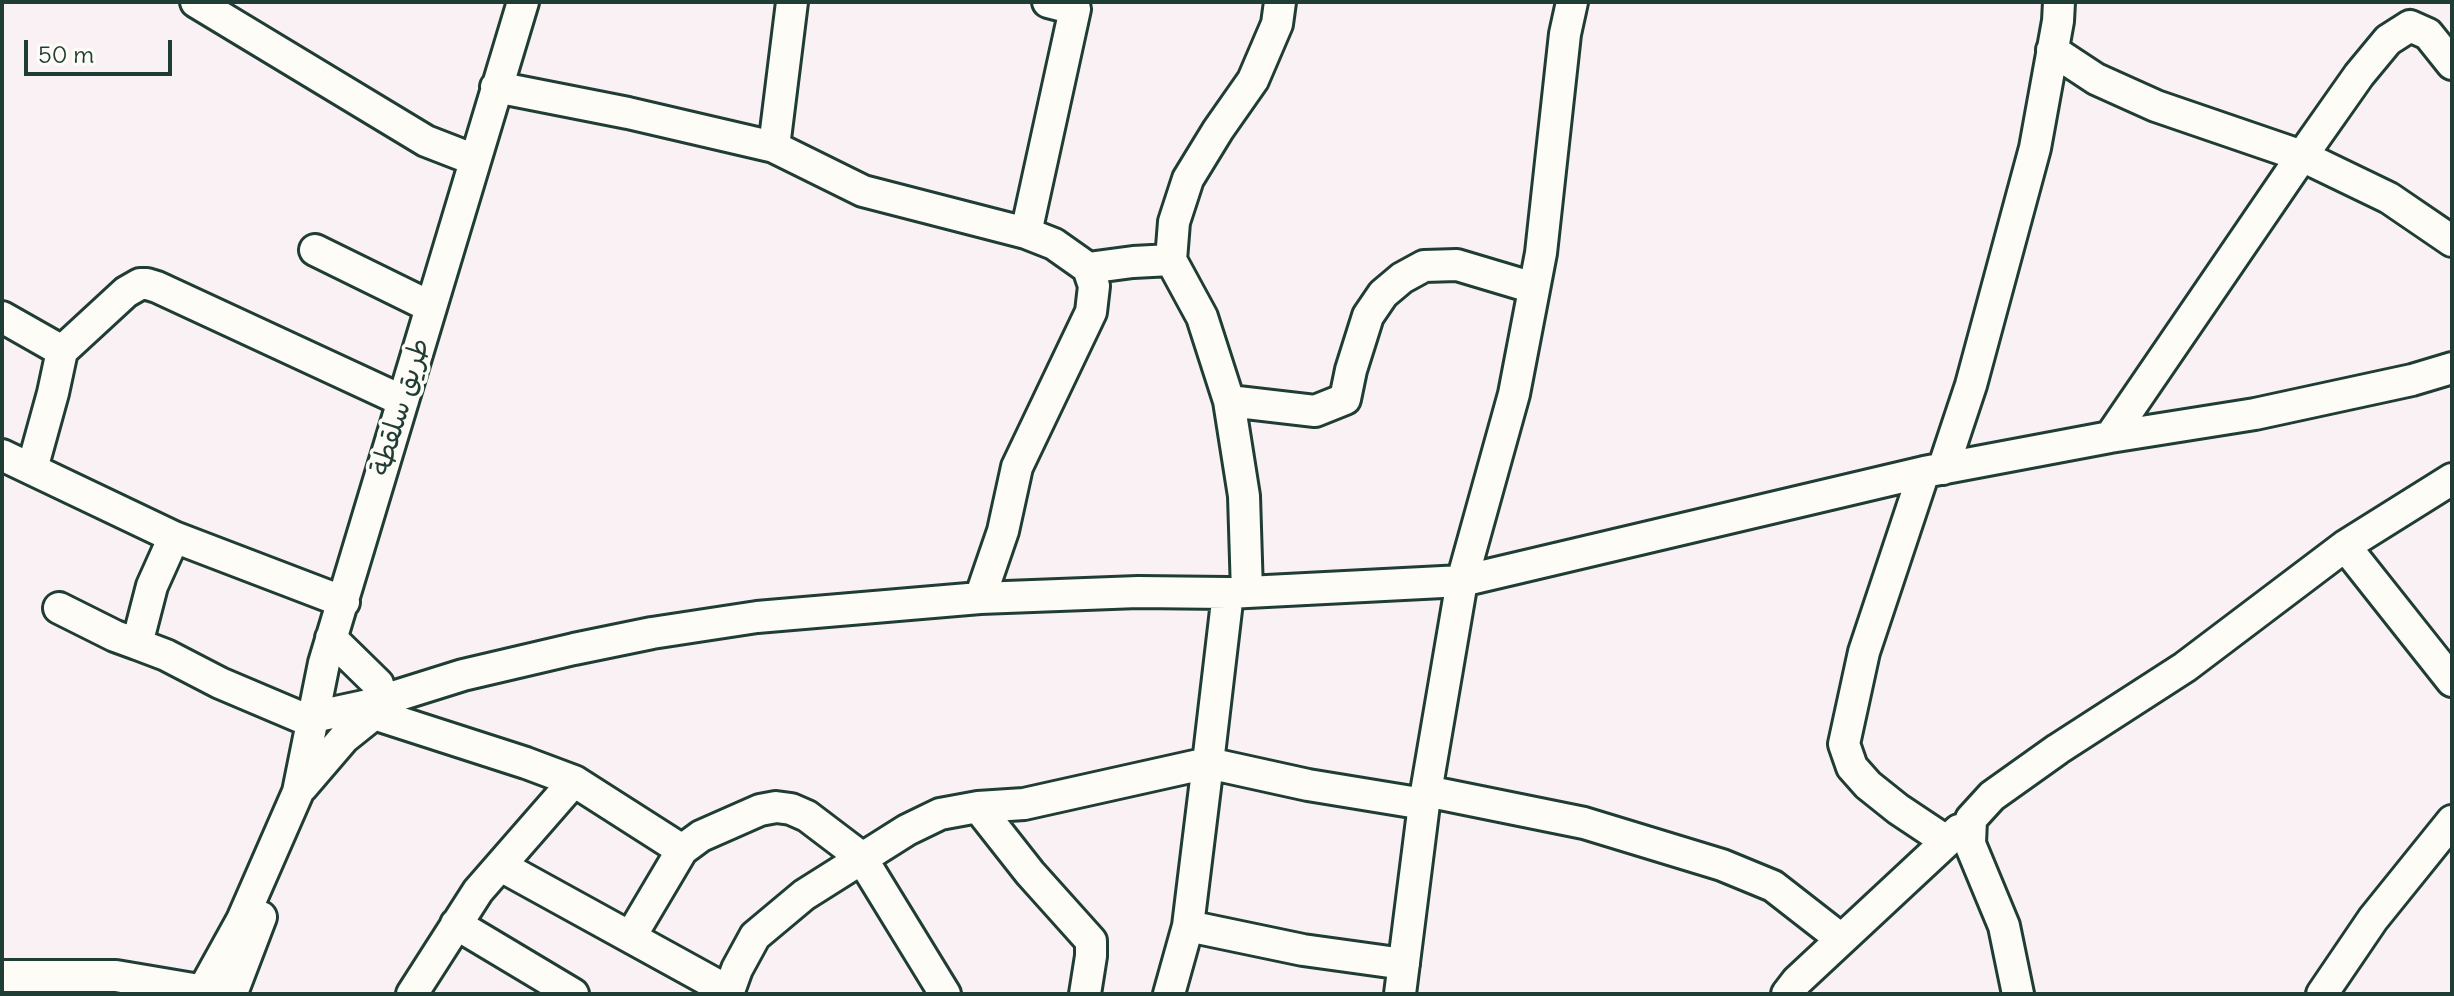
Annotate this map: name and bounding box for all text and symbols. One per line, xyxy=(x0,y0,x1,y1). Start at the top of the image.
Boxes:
scale bar xyxy=(28,24,176,74)
text: 50 m xyxy=(38,39,94,69)
street label: طريق سلقطة xyxy=(364,334,438,480)

